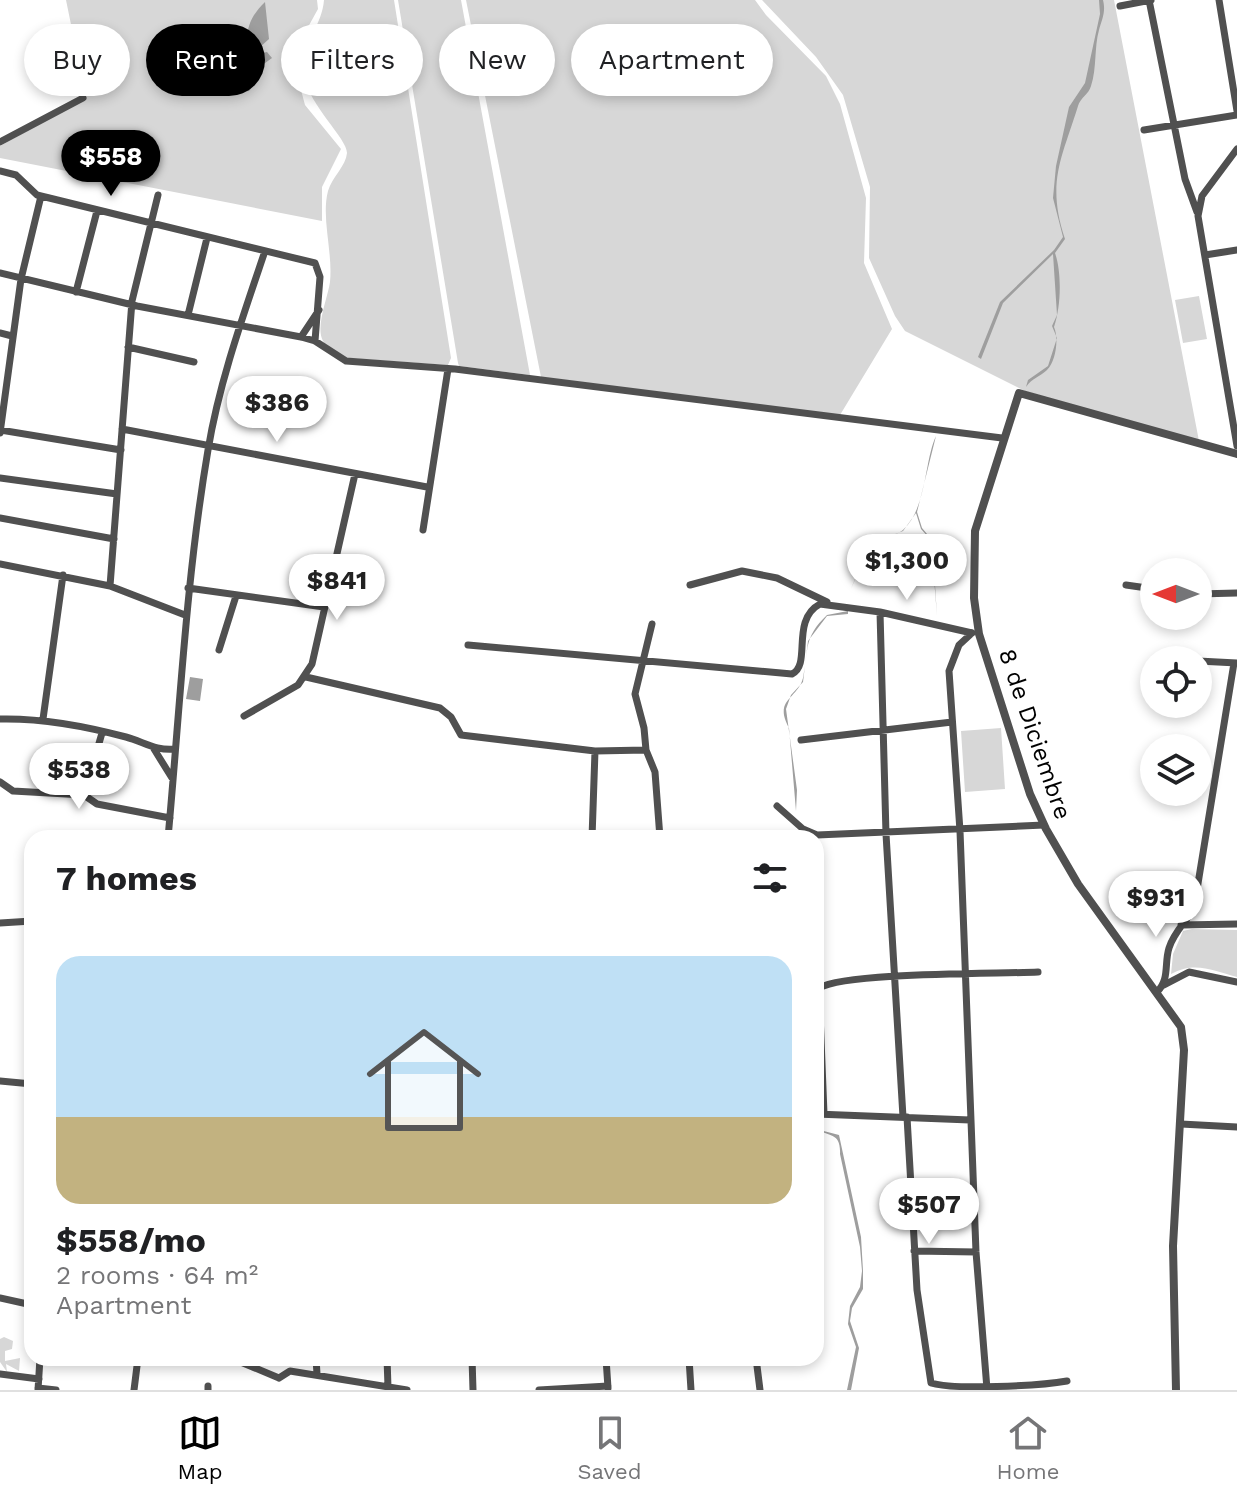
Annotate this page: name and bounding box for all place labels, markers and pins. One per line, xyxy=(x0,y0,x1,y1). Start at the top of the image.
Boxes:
pin: $558 xyxy=(64,130,158,198)
pin: $386 xyxy=(230,376,324,444)
pin: $1,300 xyxy=(842,534,972,602)
pin: $841 xyxy=(290,554,384,622)
pin: $538 xyxy=(32,743,126,811)
pin: $931 xyxy=(1109,871,1203,939)
pin: $507 xyxy=(882,1178,976,1246)

